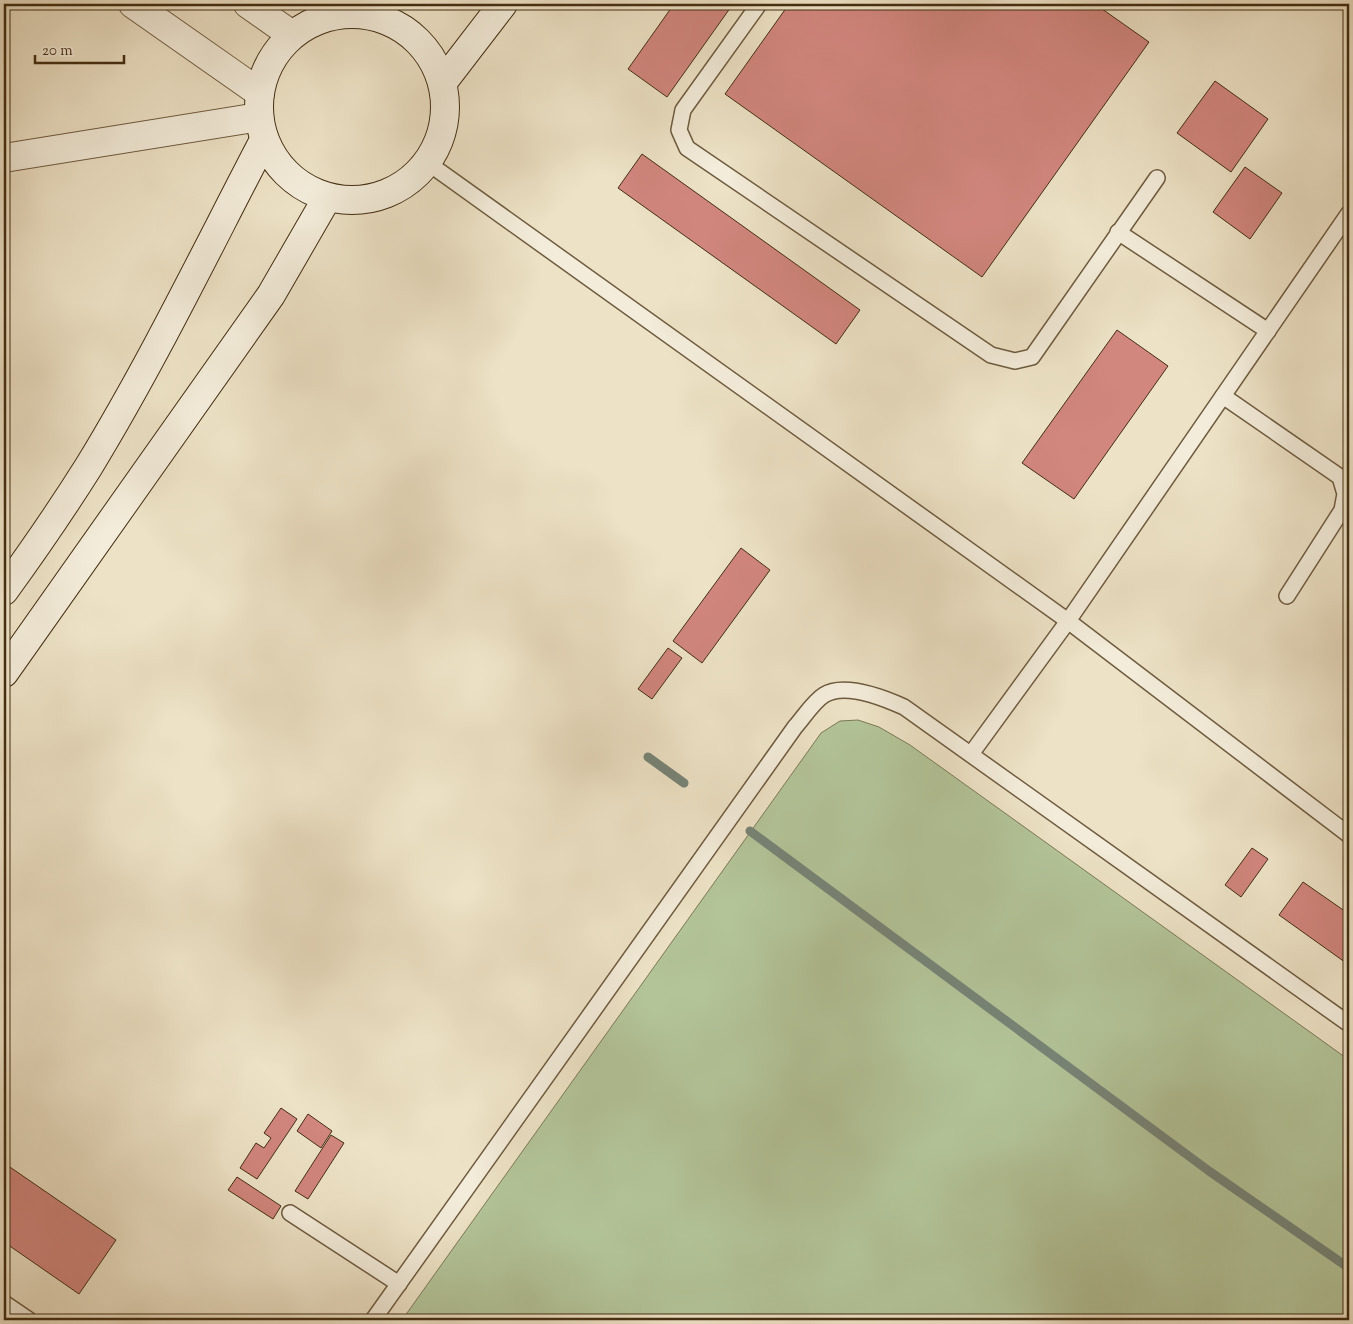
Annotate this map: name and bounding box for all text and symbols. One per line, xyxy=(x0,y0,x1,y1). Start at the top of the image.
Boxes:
scale bar xyxy=(35,32,124,64)
text: 20 m xyxy=(42,41,73,62)

